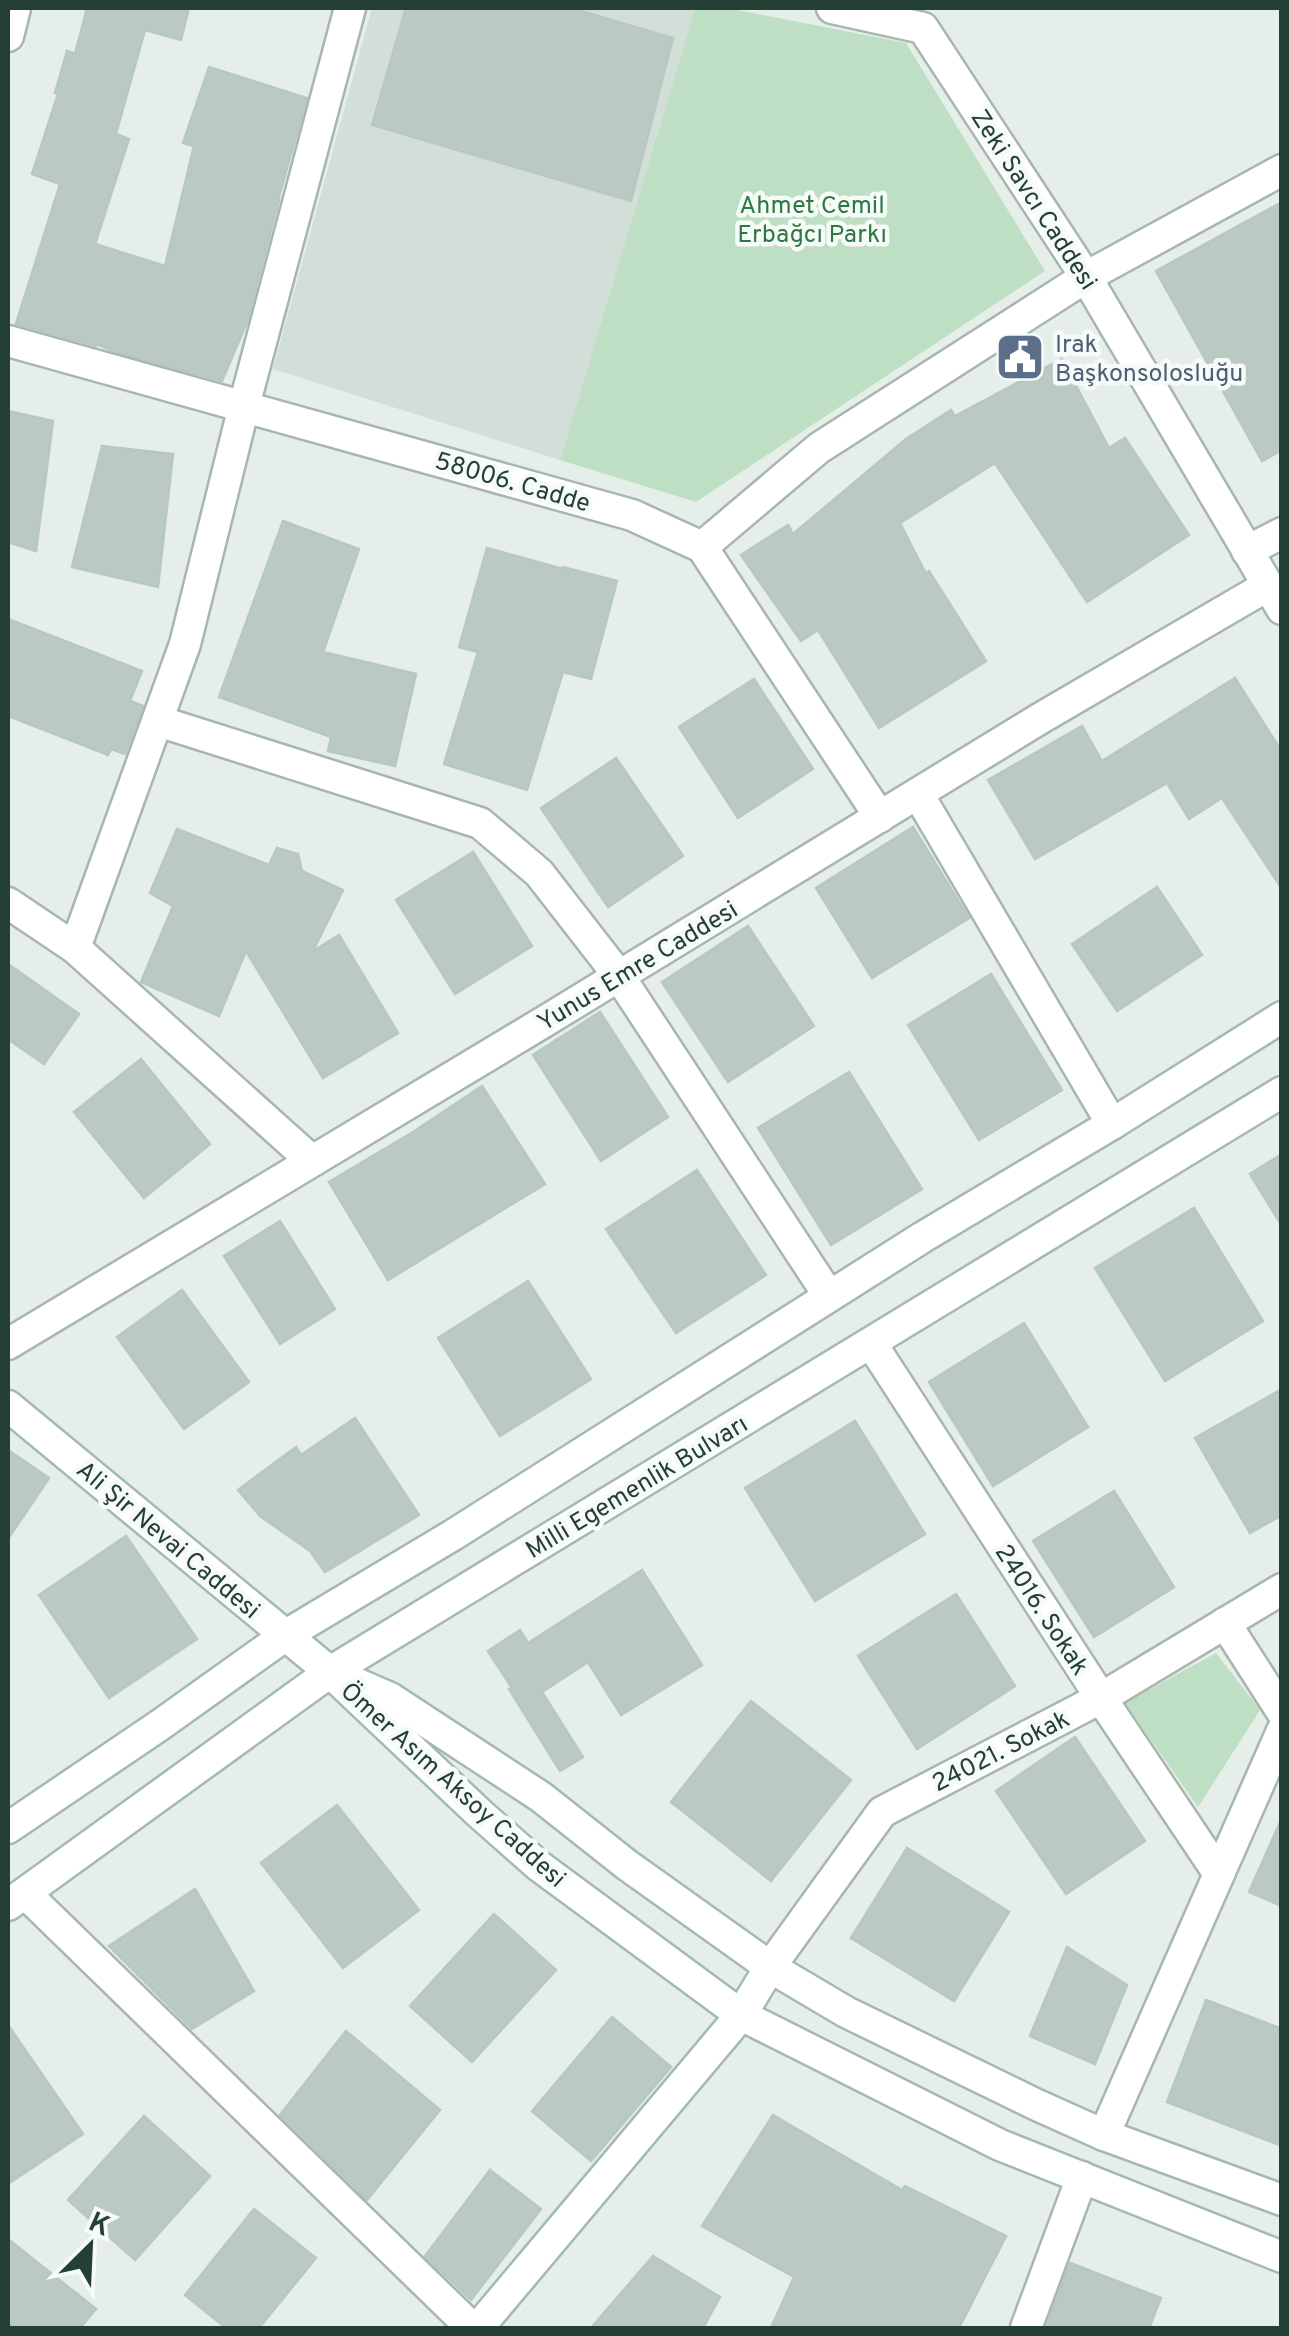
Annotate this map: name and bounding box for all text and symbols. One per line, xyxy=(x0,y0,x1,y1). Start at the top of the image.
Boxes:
street label: Zeki Savcı Caddesi xyxy=(962,104,1103,297)
park label: Ahmet Cemil Erbağcı Parkı xyxy=(737,191,887,252)
place label: Irak Başkonsolosluğu xyxy=(1055,330,1243,391)
public building icon: Irak Başkonsolosluğu xyxy=(994,331,1046,383)
street label: 58006. Cadde xyxy=(431,446,594,521)
street label: Yunus Emre Caddesi xyxy=(532,895,745,1040)
street label: Milli Egemenlik Bulvarı xyxy=(521,1410,754,1568)
street label: Ali Şir Nevai Caddesi xyxy=(69,1455,266,1628)
street label: 24016. Sokak xyxy=(986,1539,1095,1682)
street label: Ömer Asım Aksoy Caddesi xyxy=(333,1676,572,1896)
street label: 24021. Sokak xyxy=(927,1704,1076,1801)
north arrow xyxy=(40,2196,140,2296)
text: K xyxy=(83,2205,115,2246)

